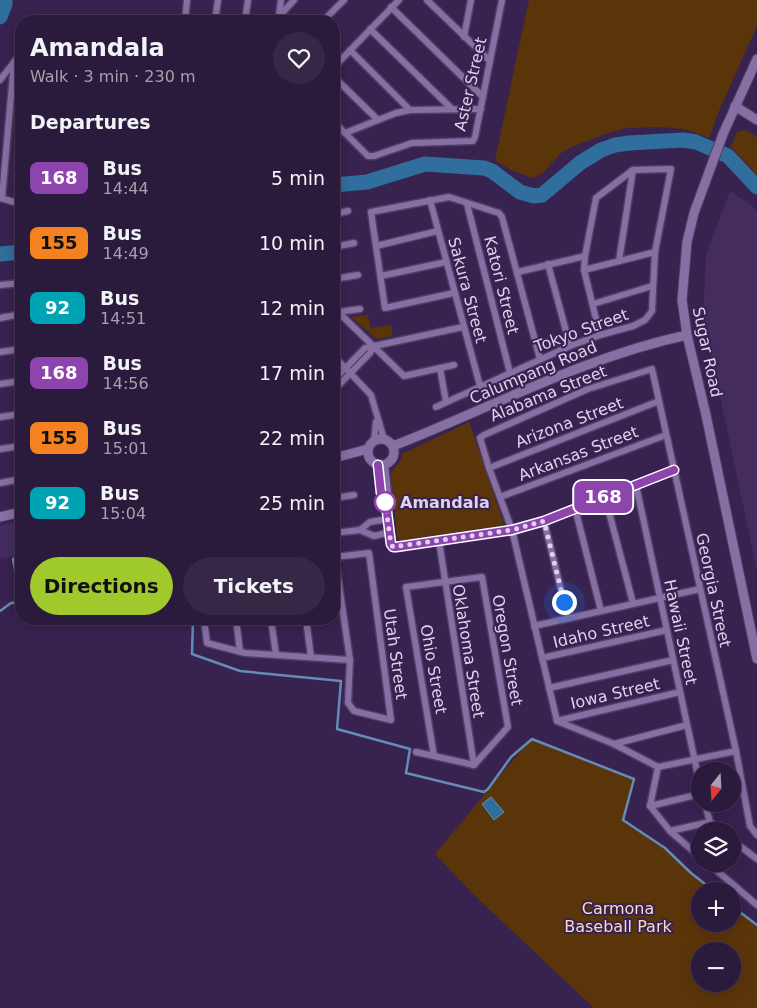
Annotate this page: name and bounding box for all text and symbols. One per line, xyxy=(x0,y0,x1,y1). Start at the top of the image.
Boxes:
button: heart xyxy=(273,32,325,84)
text: Amandala xyxy=(30,34,165,62)
street label: Aster Street xyxy=(450,35,491,133)
text: Walk · 3 min · 230 m xyxy=(30,67,195,86)
text: Departures xyxy=(30,111,151,133)
text: Bus xyxy=(103,157,142,179)
text: 168 xyxy=(40,167,78,188)
text: 5 min xyxy=(271,167,325,189)
text: 14:44 xyxy=(103,179,149,198)
text: Bus xyxy=(103,222,142,244)
text: 155 xyxy=(40,232,78,253)
text: 10 min xyxy=(259,232,325,254)
street label: Katori Street xyxy=(480,234,523,336)
street label: Sakura Street xyxy=(444,235,491,345)
text: 14:49 xyxy=(103,244,149,263)
text: Bus xyxy=(100,287,139,309)
text: 92 xyxy=(45,297,70,318)
text: 12 min xyxy=(259,297,325,319)
street label: Tokyo Street xyxy=(531,305,631,357)
street label: Sugar Road xyxy=(689,305,726,399)
text: 14:51 xyxy=(100,309,146,328)
street label: Calumpang Road xyxy=(467,337,600,408)
text: Bus xyxy=(103,352,142,374)
street label: Alabama Street xyxy=(487,361,609,426)
text: 168 xyxy=(40,362,78,383)
text: 17 min xyxy=(259,362,325,384)
text: 14:56 xyxy=(103,374,149,393)
street label: Arizona Street xyxy=(513,393,626,452)
text: Bus xyxy=(103,417,142,439)
street label: Arkansas Street xyxy=(516,422,641,485)
text: 155 xyxy=(40,427,78,448)
text: 22 min xyxy=(259,427,325,449)
text: 15:01 xyxy=(103,439,149,458)
line badge: 168 xyxy=(574,481,632,513)
text: Bus xyxy=(100,482,139,504)
text: 168 xyxy=(584,486,622,507)
marker: Amandala xyxy=(374,491,396,513)
text: 92 xyxy=(45,492,70,513)
text: 25 min xyxy=(259,492,325,514)
place label: Amandala xyxy=(400,493,490,512)
text: 15:04 xyxy=(100,504,146,523)
street label: Georgia Street xyxy=(692,531,735,649)
button: Directions xyxy=(30,557,173,615)
button: Tickets xyxy=(183,557,325,615)
street label: Hawaii Street xyxy=(660,578,701,687)
street label: Oklahoma Street xyxy=(449,583,488,719)
your location xyxy=(552,590,577,615)
street label: Oregon Street xyxy=(488,593,527,707)
street label: Utah Street xyxy=(380,607,411,701)
street label: Idaho Street xyxy=(551,611,651,652)
street label: Ohio Street xyxy=(416,623,451,715)
street label: Iowa Street xyxy=(569,674,662,713)
north arrow xyxy=(691,762,741,812)
map controls xyxy=(691,762,741,992)
button: layers xyxy=(691,822,741,872)
button: + xyxy=(691,882,741,932)
park label: Carmona Baseball Park xyxy=(564,899,672,936)
button: − xyxy=(691,942,741,992)

